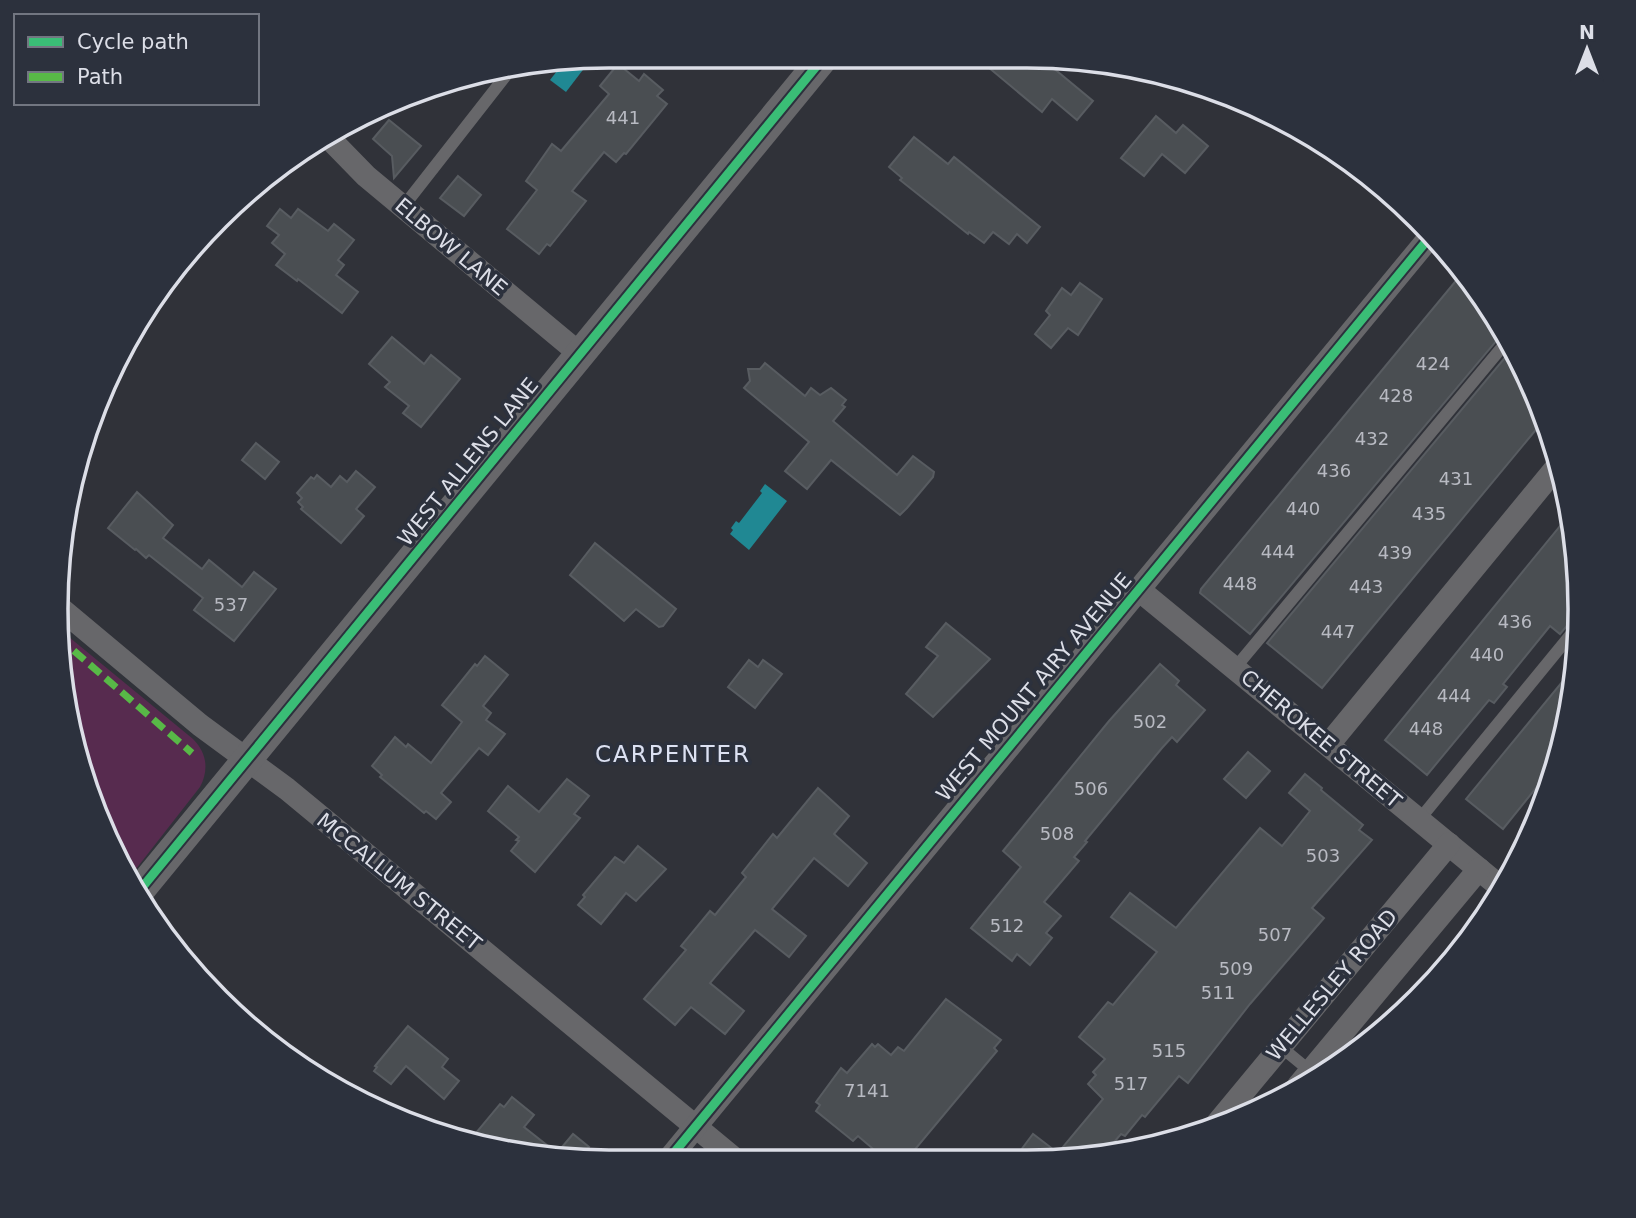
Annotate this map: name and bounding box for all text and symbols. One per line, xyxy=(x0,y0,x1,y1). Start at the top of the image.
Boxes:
legend xyxy=(14,14,259,105)
north arrow xyxy=(1552,14,1622,84)
text: N xyxy=(1579,21,1595,43)
text: Cycle path xyxy=(77,30,189,54)
text: Path xyxy=(77,65,123,89)
house number: 441 xyxy=(606,107,640,128)
street label: ELBOW LANE xyxy=(390,193,512,301)
house number: 424 xyxy=(1416,353,1450,374)
street label: WEST ALLENS LANE xyxy=(393,373,543,551)
house number: 428 xyxy=(1379,385,1413,406)
house number: 432 xyxy=(1355,428,1389,449)
house number: 436 xyxy=(1317,460,1351,481)
house number: 431 xyxy=(1439,468,1473,489)
house number: 440 xyxy=(1286,498,1320,519)
house number: 435 xyxy=(1412,503,1446,524)
house number: 444 xyxy=(1261,541,1295,562)
house number: 439 xyxy=(1378,542,1412,563)
street label: WEST MOUNT AIRY AVENUE xyxy=(931,568,1137,806)
house number: 448 xyxy=(1223,573,1257,594)
house number: 443 xyxy=(1349,576,1383,597)
house number: 537 xyxy=(214,594,248,615)
house number: 436 xyxy=(1498,611,1532,632)
house number: 447 xyxy=(1321,621,1355,642)
house number: 440 xyxy=(1470,644,1504,665)
street label: CHEROKEE STREET xyxy=(1236,665,1406,813)
house number: 444 xyxy=(1437,685,1471,706)
house number: 502 xyxy=(1133,711,1167,732)
house number: 448 xyxy=(1409,718,1443,739)
district label: CARPENTER xyxy=(595,741,751,767)
house number: 506 xyxy=(1074,778,1108,799)
street label: MCCALLUM STREET xyxy=(312,808,486,956)
house number: 508 xyxy=(1040,823,1074,844)
house number: 503 xyxy=(1306,845,1340,866)
street label: WELLESLEY ROAD xyxy=(1262,905,1402,1065)
house number: 512 xyxy=(990,915,1024,936)
house number: 507 xyxy=(1258,924,1292,945)
house number: 509 xyxy=(1219,958,1253,979)
house number: 511 xyxy=(1201,982,1235,1003)
house number: 515 xyxy=(1152,1040,1186,1061)
house number: 517 xyxy=(1114,1073,1148,1094)
house number: 7141 xyxy=(844,1080,890,1101)

